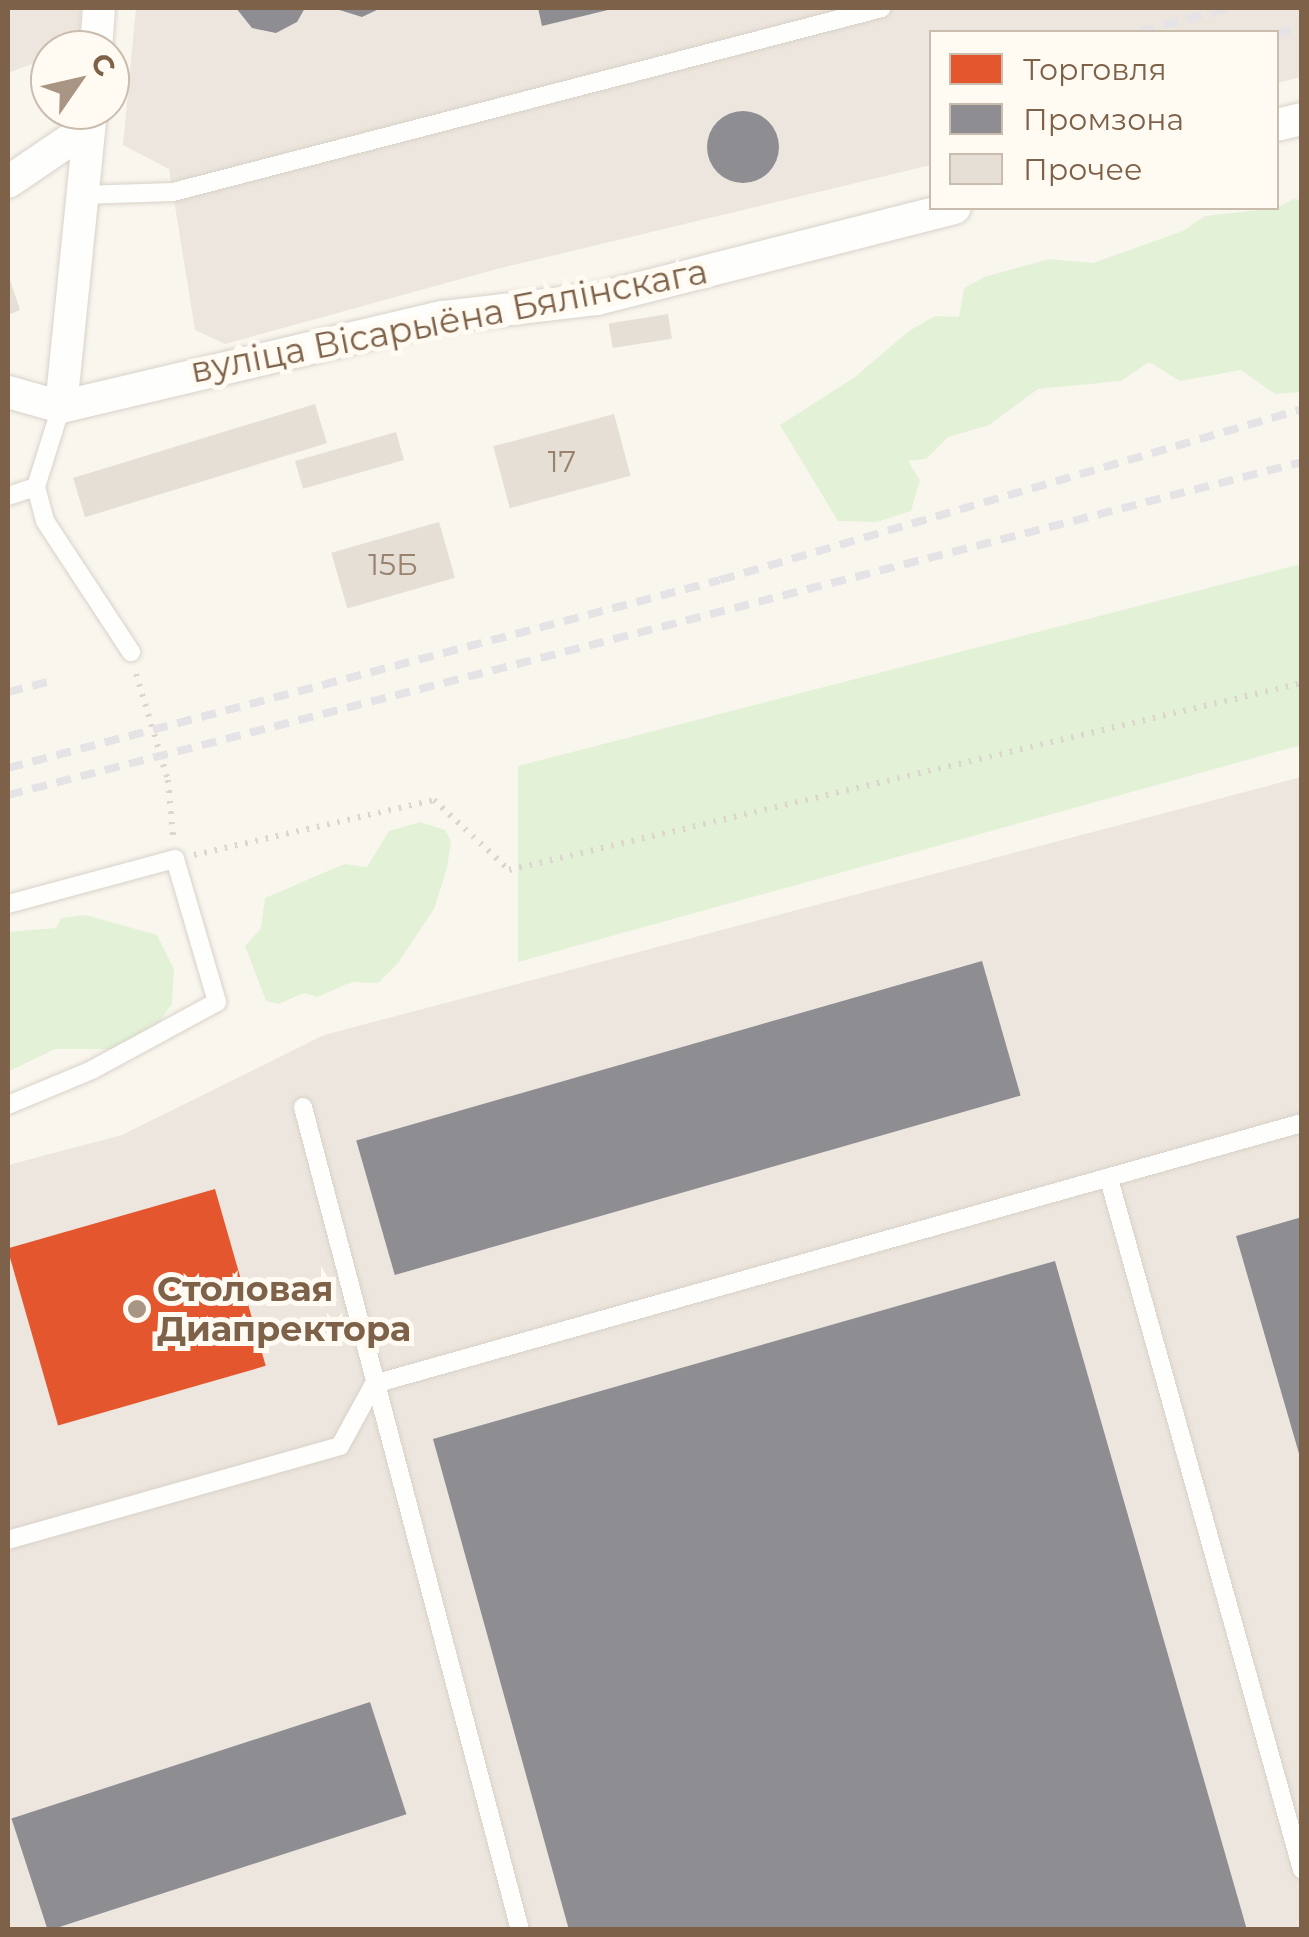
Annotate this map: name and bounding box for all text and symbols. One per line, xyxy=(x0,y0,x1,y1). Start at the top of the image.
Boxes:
north arrow xyxy=(30,30,130,130)
legend xyxy=(929,30,1279,210)
text: С xyxy=(83,46,123,82)
text: Торговля xyxy=(1023,51,1167,88)
text: Промзона xyxy=(1023,101,1184,138)
text: Прочее xyxy=(1023,151,1142,188)
street label: вуліца Вісарыёна Бялінскага xyxy=(187,250,711,392)
house number: 17 xyxy=(548,444,576,480)
house number: 15Б xyxy=(368,547,418,583)
place label: Столовая Диапректора xyxy=(157,1268,411,1350)
marker: Столовая Диапректора xyxy=(126,1298,148,1320)

